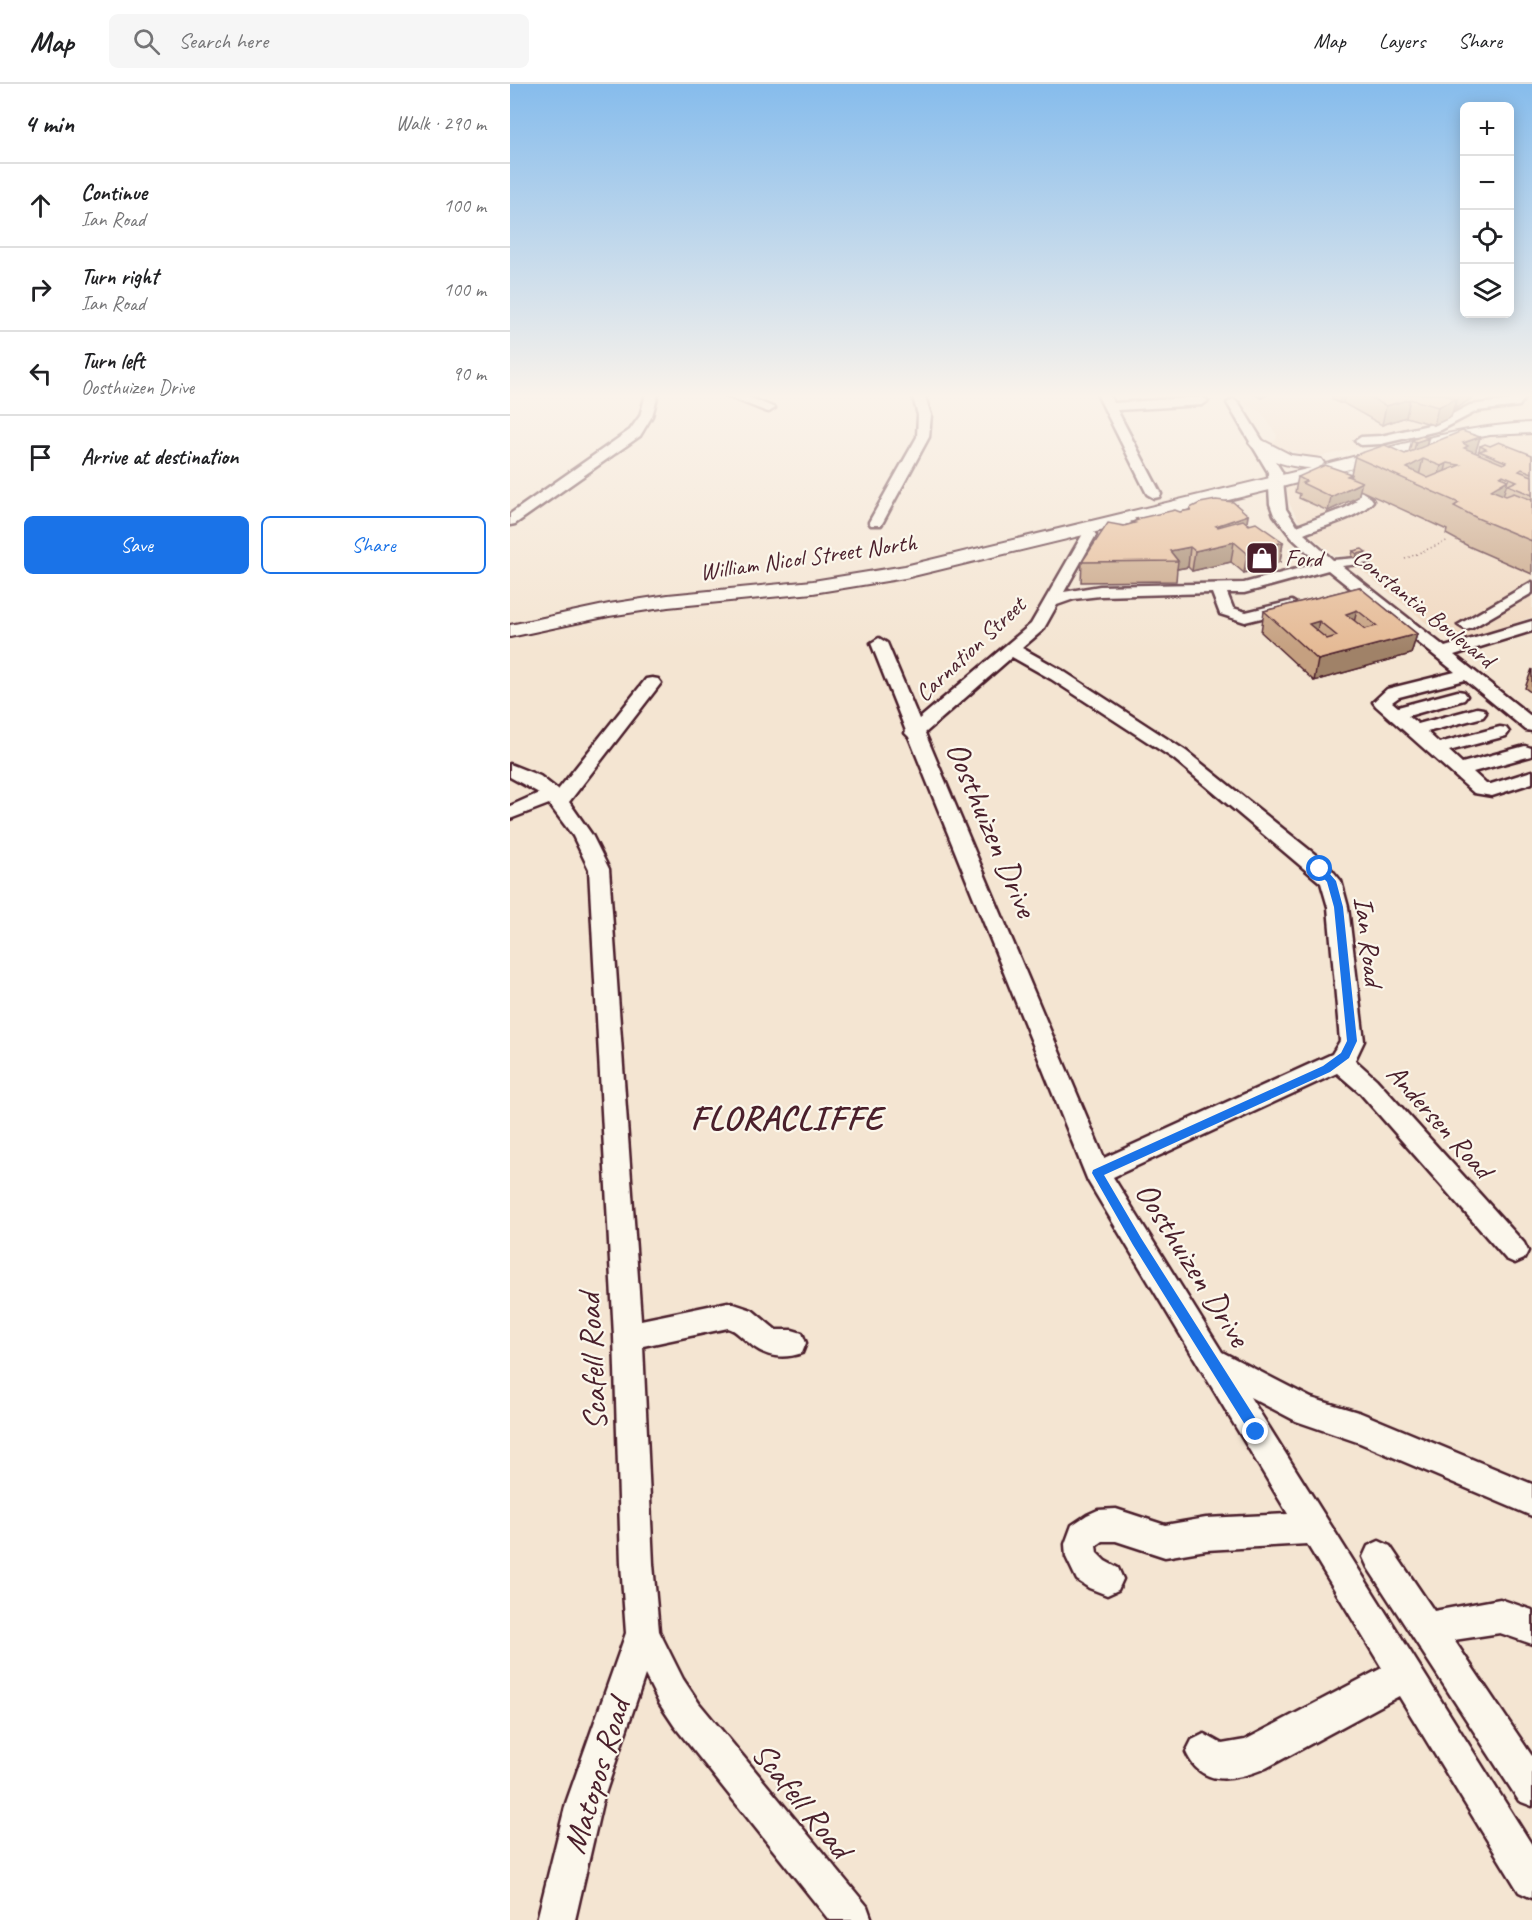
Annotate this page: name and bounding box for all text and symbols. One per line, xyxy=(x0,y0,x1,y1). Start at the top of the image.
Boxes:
search box xyxy=(109,14,529,68)
text: Map xyxy=(30,24,73,59)
icon: search xyxy=(130,25,163,58)
text: Search here xyxy=(178,27,268,55)
text: Map xyxy=(1313,28,1346,54)
text: Layers xyxy=(1379,28,1425,54)
text: Share xyxy=(1458,28,1502,54)
map controls xyxy=(1460,102,1514,318)
button: + xyxy=(1460,102,1514,156)
text: 4 min xyxy=(24,107,74,140)
text: Walk · 290 m xyxy=(396,111,486,136)
button: − xyxy=(1460,156,1514,210)
text: Continue xyxy=(81,179,147,207)
icon: ahead xyxy=(24,189,57,222)
text: 100 m xyxy=(443,193,486,218)
text: Ian Road xyxy=(81,207,145,232)
button: locate xyxy=(1460,210,1514,264)
text: Turn right xyxy=(81,263,158,291)
button: layers xyxy=(1460,264,1514,318)
icon: right xyxy=(24,273,57,306)
text: 100 m xyxy=(443,277,486,302)
text: Ian Road xyxy=(81,291,145,316)
text: Turn left xyxy=(81,347,145,375)
icon: left xyxy=(24,357,57,390)
text: 90 m xyxy=(452,361,486,386)
text: Oosthuizen Drive xyxy=(81,375,194,400)
icon: arrive xyxy=(24,441,57,474)
text: Arrive at destination xyxy=(81,443,238,471)
button: Save xyxy=(24,516,249,574)
button: Share xyxy=(261,516,486,574)
street label: William Nicol Street North xyxy=(698,527,919,587)
shop icon: Ford xyxy=(1244,540,1280,576)
street label: Constantia Boulevard xyxy=(1347,542,1504,676)
place label: Ford xyxy=(1285,543,1326,573)
street label: Carnation Street xyxy=(909,589,1033,708)
street label: Oosthuizen Drive xyxy=(936,735,1049,925)
route start xyxy=(1306,855,1332,881)
street label: Ian Road xyxy=(1346,894,1392,992)
street label: Andersen Road xyxy=(1379,1056,1503,1189)
district label: FLORACLIFFE xyxy=(691,1096,887,1139)
street label: Oosthuizen Drive xyxy=(1126,1174,1261,1356)
street label: Scafell Road xyxy=(567,1287,617,1432)
route end xyxy=(1242,1418,1268,1444)
street label: Matopos Road xyxy=(553,1689,641,1858)
street label: Scafell Road xyxy=(742,1733,865,1871)

